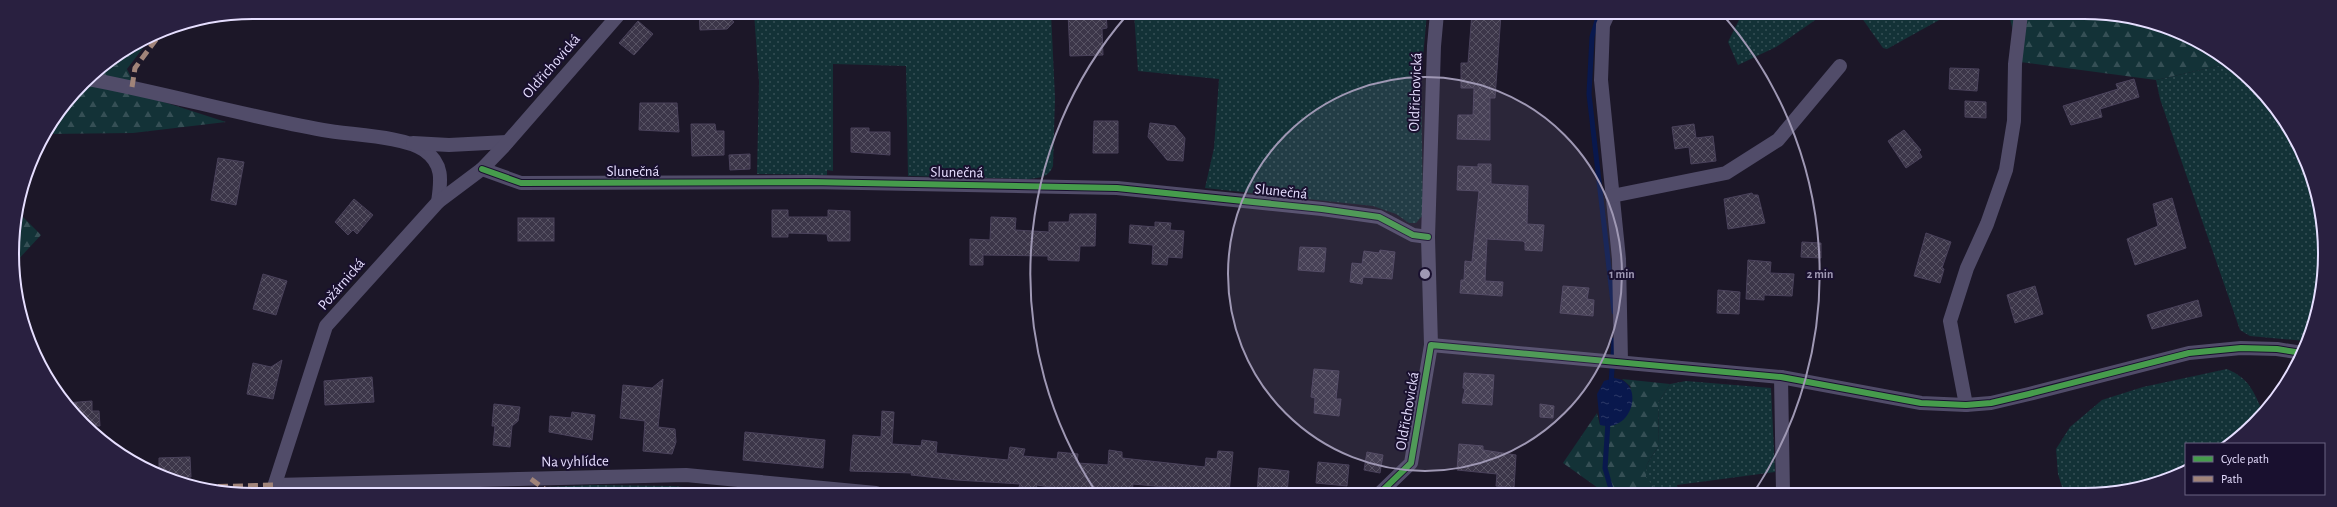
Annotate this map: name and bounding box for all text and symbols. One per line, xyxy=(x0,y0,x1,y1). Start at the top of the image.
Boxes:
street label: Oldřichovická xyxy=(520,31,583,101)
street label: Oldřichovická xyxy=(1407,52,1424,132)
street label: Slunečná xyxy=(606,164,660,179)
street label: Slunečná xyxy=(930,165,984,180)
street label: Slunečná xyxy=(1254,181,1308,202)
street label: Požárnická xyxy=(315,256,368,313)
centre of rings xyxy=(1418,267,1432,281)
text: 1 min xyxy=(1609,268,1635,280)
text: 2 min xyxy=(1807,268,1833,280)
street label: Oldřichovická xyxy=(1393,371,1422,452)
legend xyxy=(2185,443,2325,495)
street label: Na vyhlídce xyxy=(541,453,609,470)
text: Cycle path xyxy=(2221,453,2269,466)
text: Path xyxy=(2221,473,2243,485)

